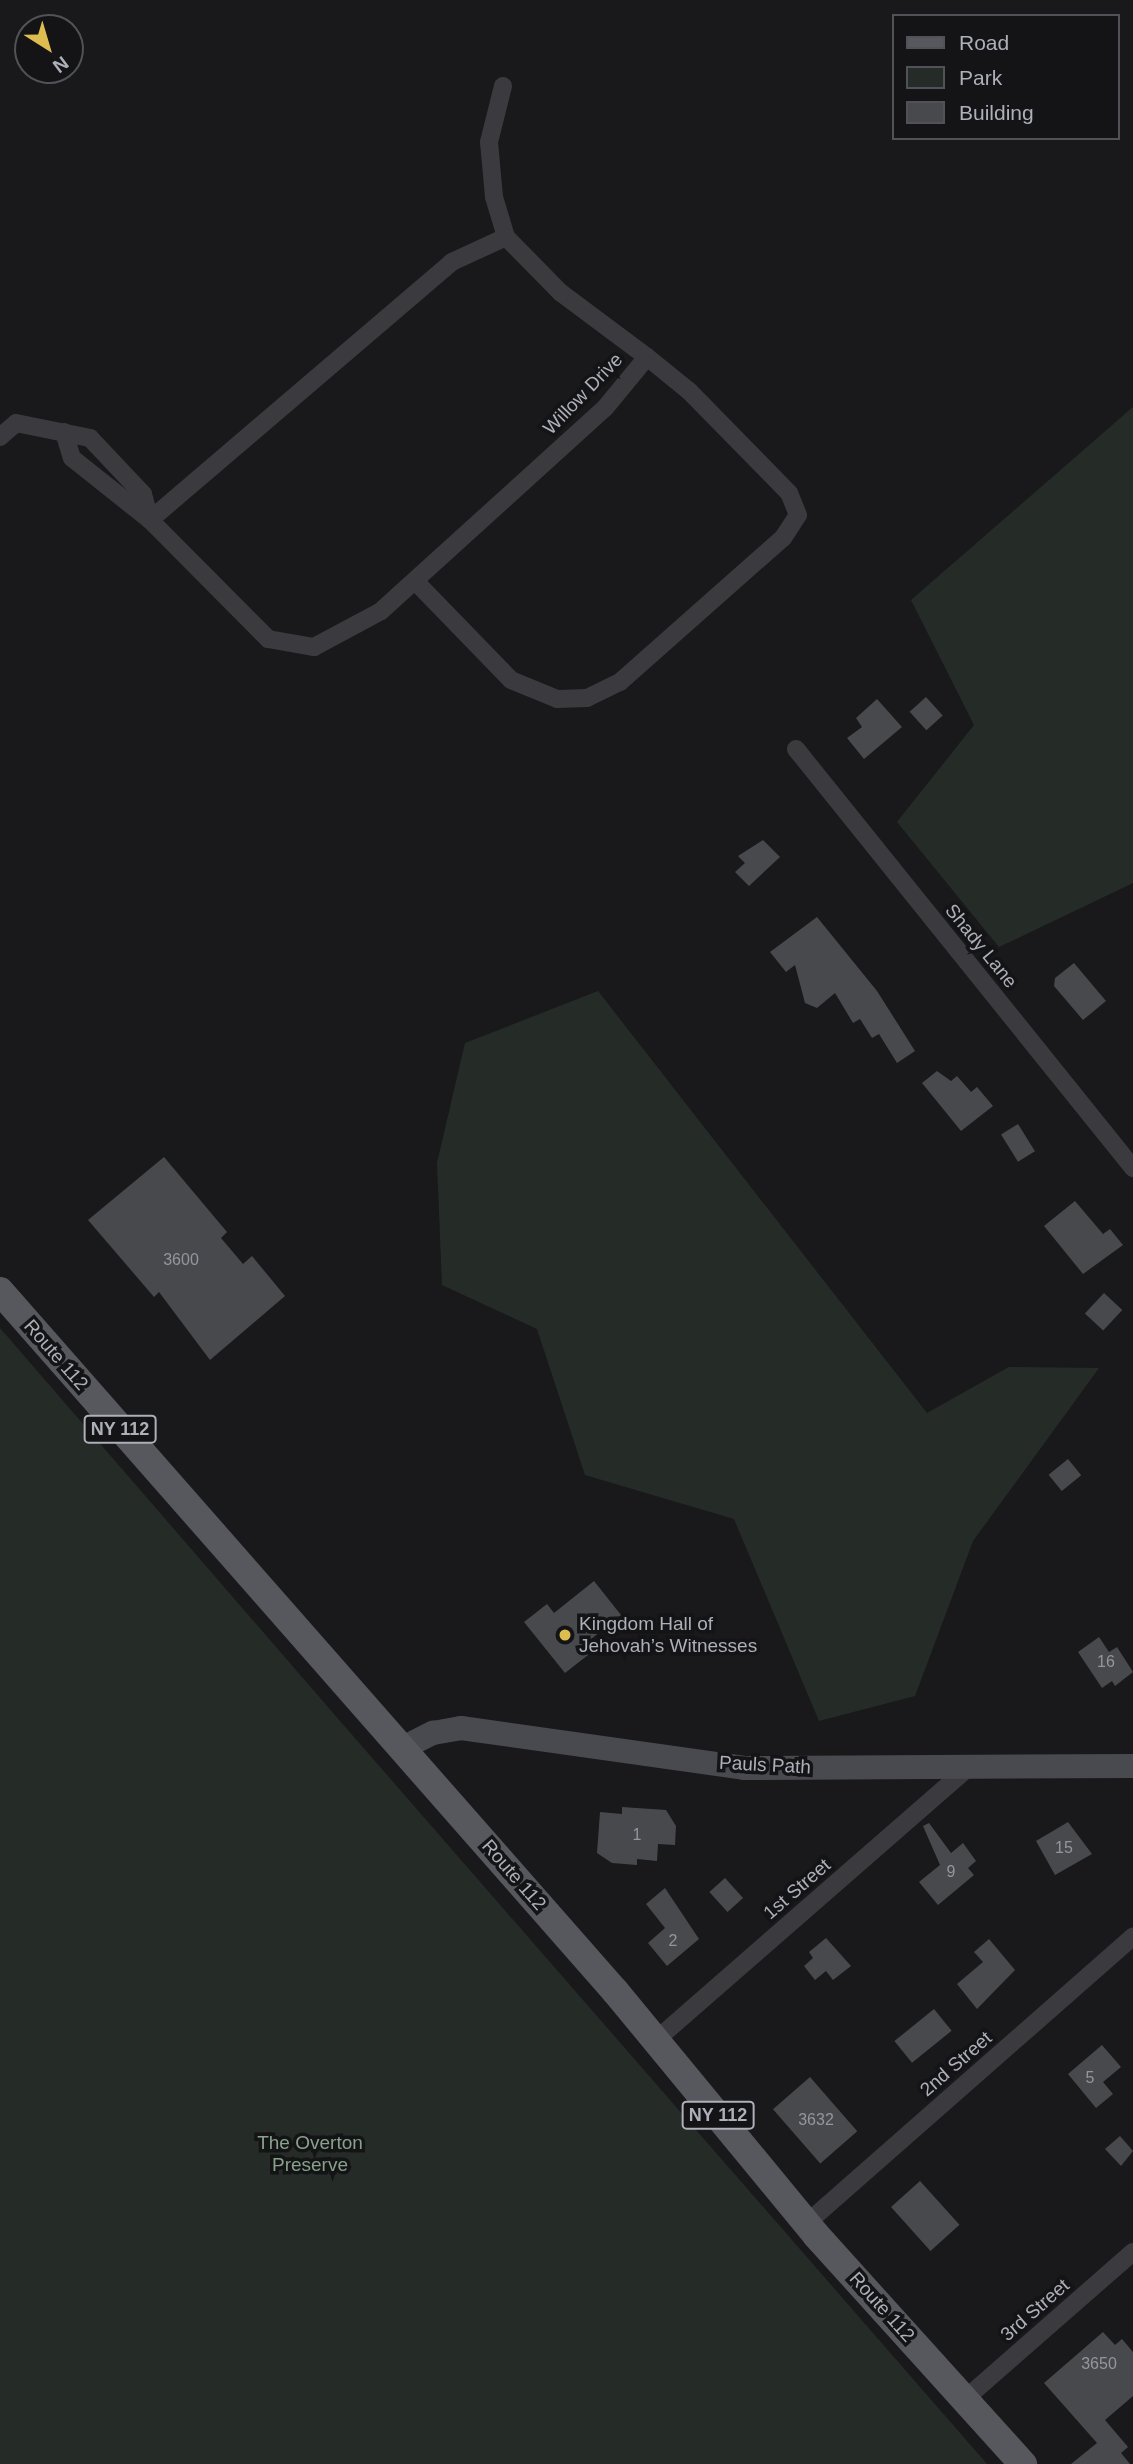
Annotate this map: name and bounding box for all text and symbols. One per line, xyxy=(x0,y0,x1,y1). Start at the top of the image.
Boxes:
north arrow xyxy=(14,14,84,84)
legend xyxy=(892,14,1119,140)
text: Road xyxy=(959,31,1009,54)
text: N xyxy=(49,52,73,77)
text: Park xyxy=(959,66,1002,89)
text: Building xyxy=(959,101,1034,124)
street label: Willow Drive xyxy=(539,348,627,440)
street label: Shady Lane xyxy=(940,899,1022,993)
house number: 3600 xyxy=(163,1250,199,1270)
street label: Route 112 xyxy=(19,1315,93,1395)
road number: NY 112 xyxy=(83,1414,157,1444)
place label: Kingdom Hall of Jehovah’s Witnesses xyxy=(579,1613,757,1657)
marker: Kingdom Hall of Jehovah’s Witnesses xyxy=(557,1627,573,1643)
house number: 16 xyxy=(1097,1652,1115,1672)
street label: Pauls Path xyxy=(719,1751,811,1779)
house number: 1 xyxy=(633,1825,641,1845)
street label: Route 112 xyxy=(477,1835,551,1915)
house number: 15 xyxy=(1055,1838,1073,1858)
street label: 1st Street xyxy=(759,1854,835,1924)
house number: 9 xyxy=(947,1862,955,1882)
house number: 2 xyxy=(669,1931,677,1951)
street label: 2nd Street xyxy=(915,2027,997,2101)
house number: 5 xyxy=(1086,2068,1094,2088)
road number: NY 112 xyxy=(681,2101,755,2130)
house number: 3632 xyxy=(798,2110,834,2130)
park label: The Overton Preserve xyxy=(257,2132,363,2176)
street label: Route 112 xyxy=(845,2267,919,2347)
street label: 3rd Street xyxy=(996,2274,1074,2346)
house number: 3650 xyxy=(1081,2354,1117,2374)

